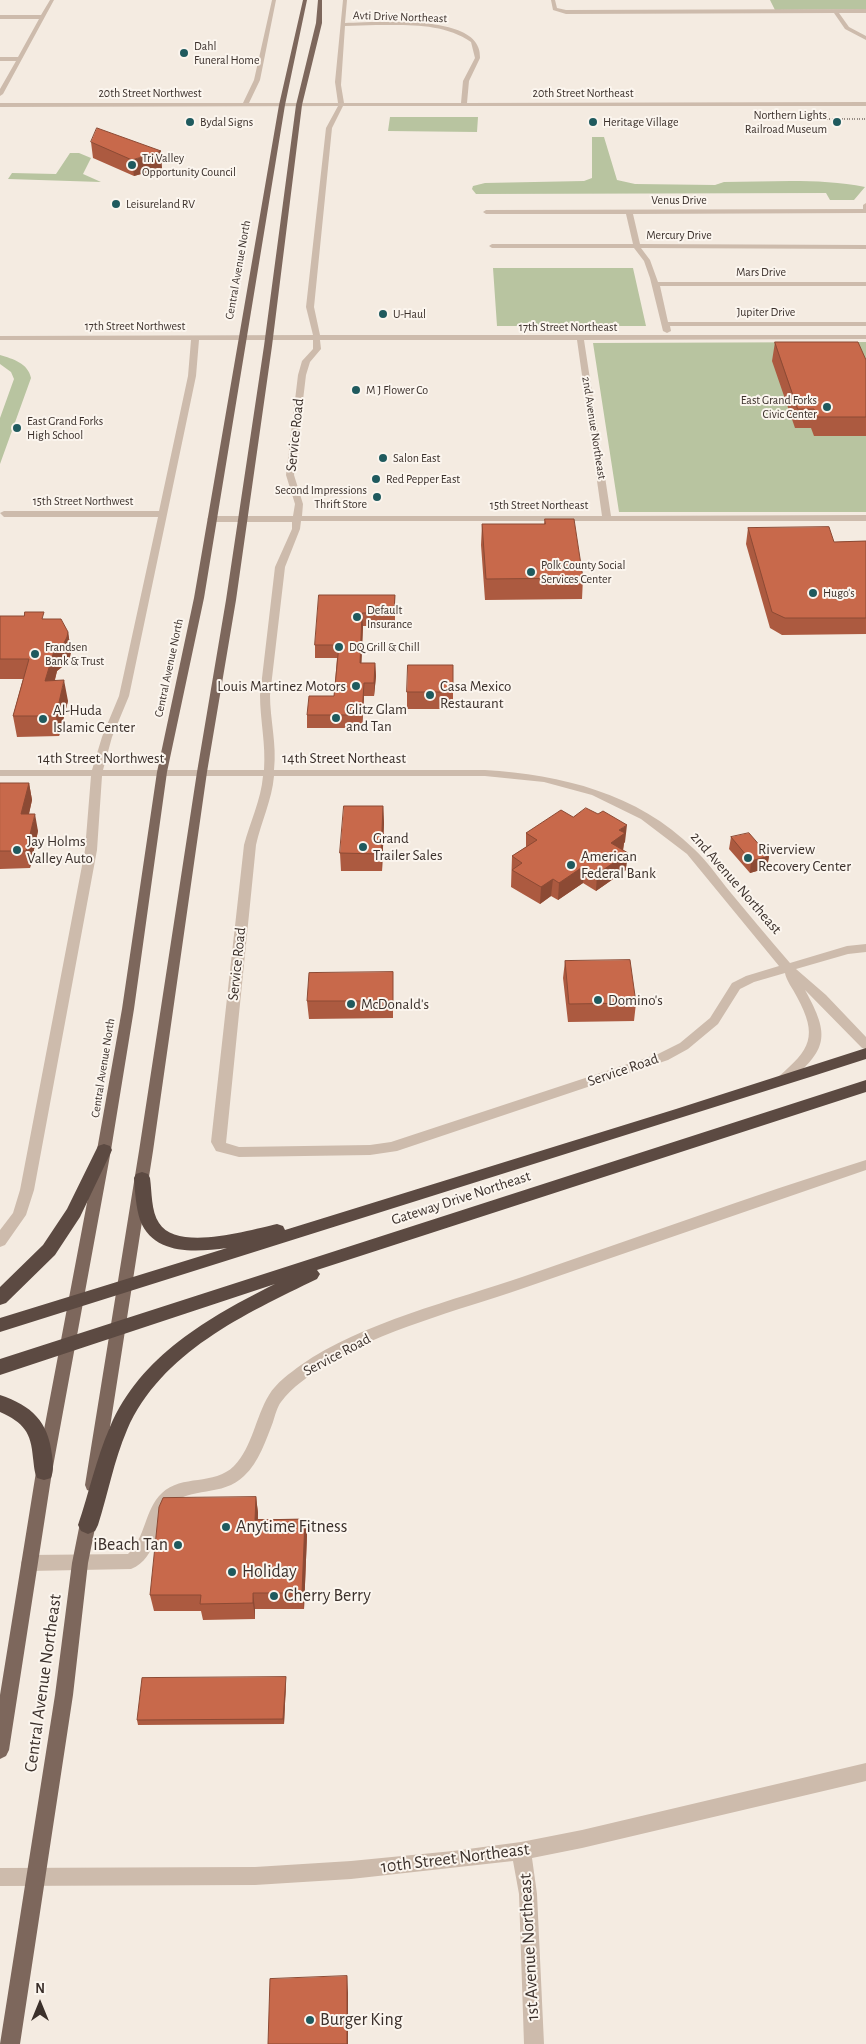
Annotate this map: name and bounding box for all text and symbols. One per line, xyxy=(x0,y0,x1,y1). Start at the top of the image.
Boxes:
street label: Avti Drive Northeast xyxy=(353,8,447,26)
place label: Dahl Funeral Home xyxy=(194,39,259,67)
marker: Dahl Funeral Home xyxy=(178,47,190,59)
street label: 20th Street Northwest xyxy=(98,86,202,100)
street label: 20th Street Northeast xyxy=(532,86,634,100)
place label: Northern Lights Railroad Museum xyxy=(745,108,827,136)
place label: Bydal Signs xyxy=(200,115,253,129)
place label: Heritage Village xyxy=(603,115,679,129)
marker: Bydal Signs xyxy=(184,116,196,128)
marker: Heritage Village xyxy=(587,116,599,128)
marker: Northern Lights Railroad Museum xyxy=(831,116,843,128)
place label: Tri Valley Opportunity Council xyxy=(142,151,236,179)
marker: Tri Valley Opportunity Council xyxy=(126,159,138,171)
street label: Venus Drive xyxy=(651,193,707,207)
place label: Leisureland RV xyxy=(126,197,195,211)
marker: Leisureland RV xyxy=(110,198,122,210)
street label: Central Avenue North xyxy=(222,219,254,321)
street label: Mercury Drive xyxy=(646,228,712,242)
street label: Mars Drive xyxy=(736,265,786,279)
street label: Jupiter Drive xyxy=(737,305,795,319)
place label: U-Haul xyxy=(393,307,426,321)
marker: U-Haul xyxy=(377,308,389,320)
street label: 17th Street Northwest xyxy=(85,319,185,333)
street label: 17th Street Northeast xyxy=(519,320,617,334)
street label: 2nd Avenue Northeast xyxy=(579,376,609,480)
place label: M J Flower Co xyxy=(366,383,428,397)
marker: M J Flower Co xyxy=(350,384,362,396)
place label: East Grand Forks Civic Center xyxy=(741,393,817,421)
street label: Service Road xyxy=(282,397,308,473)
marker: East Grand Forks Civic Center xyxy=(821,401,833,413)
place label: East Grand Forks High School xyxy=(27,414,103,442)
marker: East Grand Forks High School xyxy=(11,422,23,434)
place label: Salon East xyxy=(393,451,440,465)
marker: Salon East xyxy=(377,452,389,464)
place label: Red Pepper East xyxy=(386,472,460,486)
marker: Red Pepper East xyxy=(370,473,382,485)
place label: Second Impressions Thrift Store xyxy=(275,483,367,511)
marker: Second Impressions Thrift Store xyxy=(371,491,383,503)
street label: 15th Street Northwest xyxy=(33,494,133,508)
street label: 15th Street Northeast xyxy=(490,498,588,512)
place label: Polk County Social Services Center xyxy=(541,558,625,586)
marker: Polk County Social Services Center xyxy=(525,566,537,578)
place label: Hugo's xyxy=(823,586,855,600)
marker: Hugo's xyxy=(807,587,819,599)
place label: Default Insurance xyxy=(367,603,412,631)
marker: Default Insurance xyxy=(351,611,363,623)
street label: Central Avenue North xyxy=(152,617,186,719)
place label: Frandsen Bank & Trust xyxy=(45,640,104,668)
place label: DQ Grill & Chill xyxy=(349,640,420,654)
marker: DQ Grill & Chill xyxy=(333,641,345,653)
marker: Frandsen Bank & Trust xyxy=(29,648,41,660)
place label: Louis Martinez Motors xyxy=(217,677,346,695)
place label: Casa Mexico Restaurant xyxy=(440,677,511,712)
marker: Louis Martinez Motors xyxy=(350,680,362,692)
marker: Casa Mexico Restaurant xyxy=(424,689,436,701)
place label: Glitz Glam and Tan xyxy=(346,700,407,735)
place label: Al-Huda Islamic Center xyxy=(53,701,135,736)
marker: Glitz Glam and Tan xyxy=(330,712,342,724)
marker: Al-Huda Islamic Center xyxy=(37,713,49,725)
street label: 14th Street Northwest xyxy=(38,749,164,767)
street label: 14th Street Northeast xyxy=(282,749,406,767)
street label: 2nd Avenue Northeast xyxy=(687,828,785,938)
place label: Grand Trailer Sales xyxy=(373,829,442,864)
place label: Jay Holms Valley Auto xyxy=(27,832,93,867)
place label: Riverview Recovery Center xyxy=(758,840,851,875)
marker: Grand Trailer Sales xyxy=(357,841,369,853)
marker: Jay Holms Valley Auto xyxy=(11,844,23,856)
place label: American Federal Bank xyxy=(581,847,656,882)
marker: Riverview Recovery Center xyxy=(742,852,754,864)
marker: American Federal Bank xyxy=(565,859,577,871)
street label: Service Road xyxy=(224,926,250,1002)
place label: Domino's xyxy=(608,991,663,1009)
marker: Domino's xyxy=(592,994,604,1006)
place label: McDonald's xyxy=(361,995,429,1013)
marker: McDonald's xyxy=(345,998,357,1010)
street label: Central Avenue North xyxy=(88,1017,118,1119)
street label: Service Road xyxy=(585,1049,661,1091)
street label: Gateway Drive Northeast xyxy=(389,1167,533,1229)
street label: Service Road xyxy=(300,1330,374,1380)
place label: Anytime Fitness xyxy=(236,1516,347,1538)
marker: Anytime Fitness xyxy=(220,1521,232,1533)
place label: iBeach Tan xyxy=(93,1534,168,1556)
marker: iBeach Tan xyxy=(172,1539,184,1551)
place label: Holiday xyxy=(242,1561,297,1583)
marker: Holiday xyxy=(226,1566,238,1578)
place label: Cherry Berry xyxy=(284,1585,371,1607)
marker: Cherry Berry xyxy=(268,1590,280,1602)
street label: Central Avenue Northeast xyxy=(20,1593,66,1773)
street label: 10th Street Northeast xyxy=(379,1838,531,1878)
street label: 1st Avenue Northeast xyxy=(514,1873,544,2021)
north arrow xyxy=(15,1979,65,2029)
text: N xyxy=(35,1982,45,1996)
place label: Burger King xyxy=(320,2009,403,2031)
marker: Burger King xyxy=(304,2014,316,2026)

